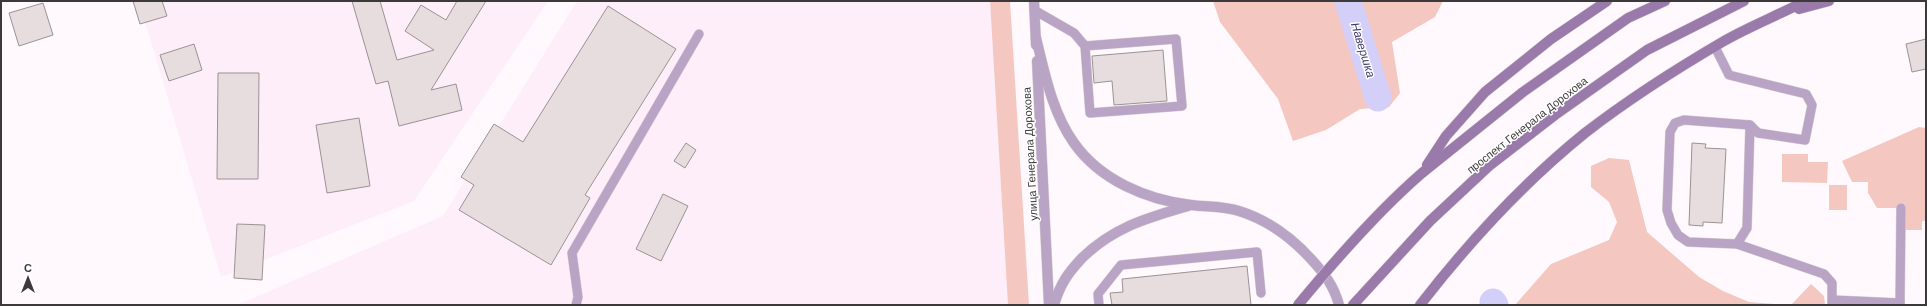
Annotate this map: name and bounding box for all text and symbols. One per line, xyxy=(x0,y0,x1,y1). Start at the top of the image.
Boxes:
water label: Навершка xyxy=(1348,21,1378,80)
street label: проспект Генерала Дорохова xyxy=(1464,74,1590,176)
street label: улица Генерала Дорохова xyxy=(1020,86,1039,221)
north arrow xyxy=(8,258,48,298)
text: С xyxy=(24,262,32,274)

